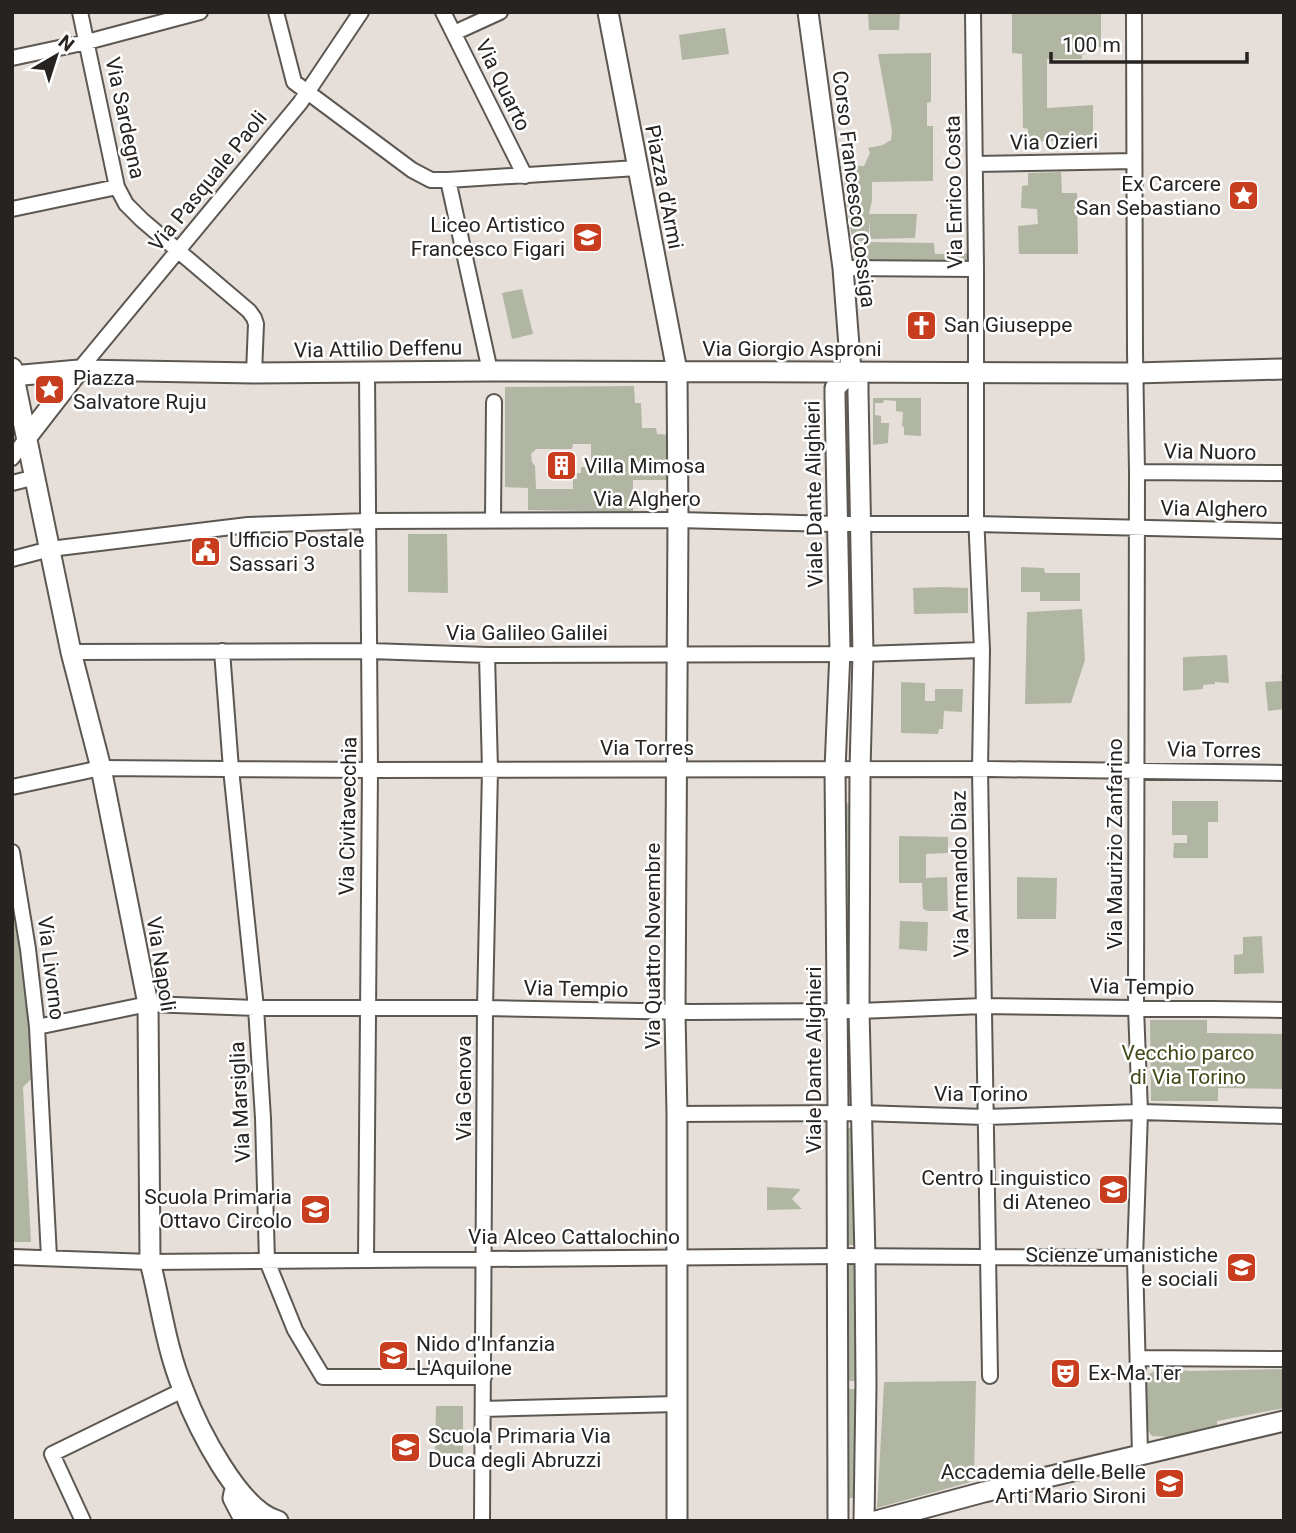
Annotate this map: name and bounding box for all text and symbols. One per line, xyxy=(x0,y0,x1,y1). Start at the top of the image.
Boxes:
north arrow xyxy=(21,21,91,91)
scale bar xyxy=(1051,21,1247,65)
text: N xyxy=(54,30,79,56)
text: 100 m xyxy=(1062,33,1121,57)
street label: Via Quarto xyxy=(471,35,535,135)
street label: Via Sardegna xyxy=(100,55,150,181)
street label: Corso Francesco Cossiga xyxy=(828,69,880,309)
street label: Via Pasquale Paoli xyxy=(144,106,272,256)
street label: Via Enrico Costa xyxy=(941,115,967,269)
street label: Piazza d'Armi xyxy=(640,123,688,251)
street label: Via Ozieri xyxy=(1010,129,1098,155)
place label: Ex Carcere San Sebastiano xyxy=(1076,172,1221,220)
place icon: Ex Carcere San Sebastiano xyxy=(1227,179,1261,213)
place label: Liceo Artistico Francesco Figari xyxy=(411,213,565,261)
school or university icon: Liceo Artistico Francesco Figari xyxy=(571,220,605,254)
church icon: San Giuseppe xyxy=(904,308,938,342)
place label: San Giuseppe xyxy=(944,313,1072,337)
street label: Via Attilio Deffenu xyxy=(294,336,462,362)
street label: Via Giorgio Asproni xyxy=(702,337,882,361)
place label: Piazza Salvatore Ruju xyxy=(73,366,206,414)
place icon: Piazza Salvatore Ruju xyxy=(33,373,67,407)
street label: Viale Dante Alighieri xyxy=(800,400,828,588)
street label: Via Nuoro xyxy=(1164,439,1256,465)
building icon: Villa Mimosa xyxy=(544,449,578,483)
place label: Villa Mimosa xyxy=(584,454,705,478)
street label: Via Alghero xyxy=(593,487,701,511)
street label: Via Alghero xyxy=(1160,496,1268,522)
place label: Ufficio Postale Sassari 3 xyxy=(229,528,364,576)
public building icon: Ufficio Postale Sassari 3 xyxy=(189,535,223,569)
street label: Via Galileo Galilei xyxy=(446,621,608,645)
street label: Via Torres xyxy=(600,736,694,760)
street label: Via Civitavecchia xyxy=(335,737,361,895)
street label: Via Torres xyxy=(1167,737,1261,763)
street label: Via Maurizio Zanfarino xyxy=(1103,738,1127,950)
street label: Via Armando Diaz xyxy=(947,790,973,958)
street label: Via Quattro Novembre xyxy=(641,843,665,1049)
street label: Via Livorno xyxy=(33,915,69,1021)
street label: Via Napoli xyxy=(142,915,180,1013)
street label: Viale Dante Alighieri xyxy=(802,966,826,1154)
street label: Via Tempio xyxy=(1089,974,1195,1000)
street label: Via Tempio xyxy=(523,976,629,1002)
street label: Via Genova xyxy=(452,1035,476,1141)
street label: Via Marsiglia xyxy=(225,1041,255,1163)
park label: Vecchio parco di Via Torino xyxy=(1121,1041,1255,1089)
street label: Via Torino xyxy=(934,1082,1028,1106)
place label: Centro Linguistico di Ateneo xyxy=(921,1166,1091,1214)
school or university icon: Centro Linguistico di Ateneo xyxy=(1097,1173,1131,1207)
place label: Scuola Primaria Ottavo Circolo xyxy=(144,1185,292,1233)
school or university icon: Scuola Primaria Ottavo Circolo xyxy=(298,1192,332,1226)
street label: Via Alceo Cattalochino xyxy=(468,1225,680,1249)
place label: Scienze umanistiche e sociali xyxy=(1025,1243,1218,1291)
school or university icon: Scienze umanistiche e sociali xyxy=(1224,1250,1258,1284)
place label: Nido d'Infanzia L'Aquilone xyxy=(416,1332,555,1380)
school or university icon: Nido d'Infanzia L'Aquilone xyxy=(376,1339,410,1373)
theatre icon: Ex-Ma.Ter xyxy=(1048,1356,1082,1390)
place label: Ex-Ma.Ter xyxy=(1088,1361,1181,1385)
place label: Scuola Primaria Via Duca degli Abruzzi xyxy=(428,1424,611,1472)
school or university icon: Scuola Primaria Via Duca degli Abruzzi xyxy=(388,1431,422,1465)
place label: Accademia delle Belle Arti Mario Sironi xyxy=(941,1460,1146,1508)
school or university icon: Accademia delle Belle Arti Mario Sironi xyxy=(1152,1467,1186,1501)

